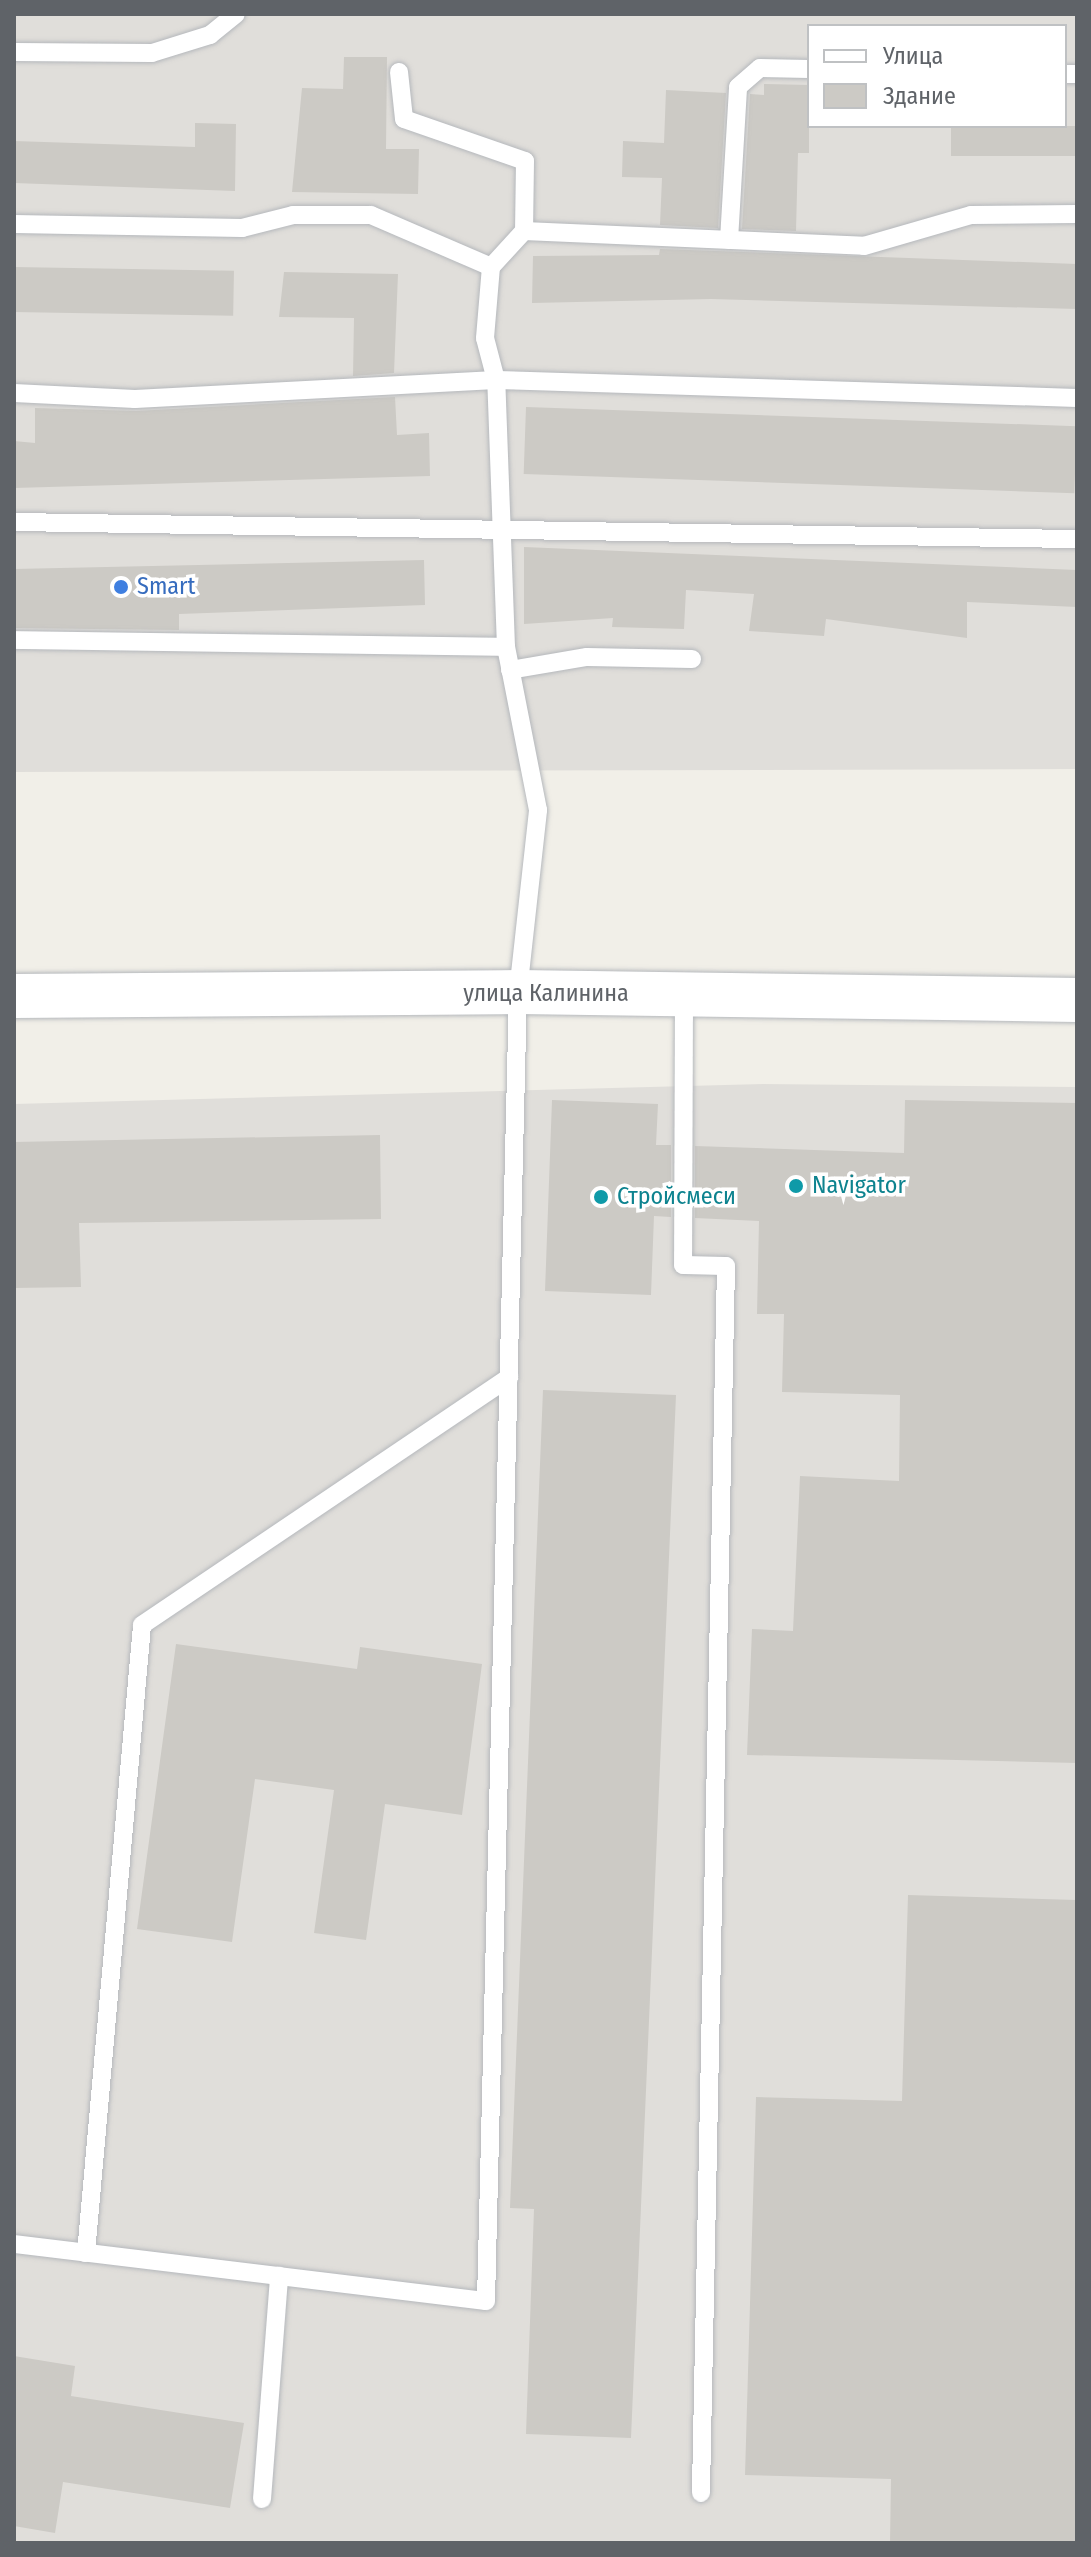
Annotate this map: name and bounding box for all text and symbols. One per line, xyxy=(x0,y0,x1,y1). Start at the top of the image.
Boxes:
legend xyxy=(807,24,1067,128)
text: Улица xyxy=(883,42,943,70)
text: Здание xyxy=(883,82,956,110)
place label: Smart xyxy=(137,573,195,601)
marker: Smart xyxy=(112,578,130,596)
street label: улица Калинина xyxy=(463,980,629,1008)
place label: Navigator xyxy=(812,1172,906,1200)
marker: Navigator xyxy=(787,1177,805,1195)
place label: Стройсмеси xyxy=(617,1183,736,1211)
marker: Стройсмеси xyxy=(592,1188,610,1206)

